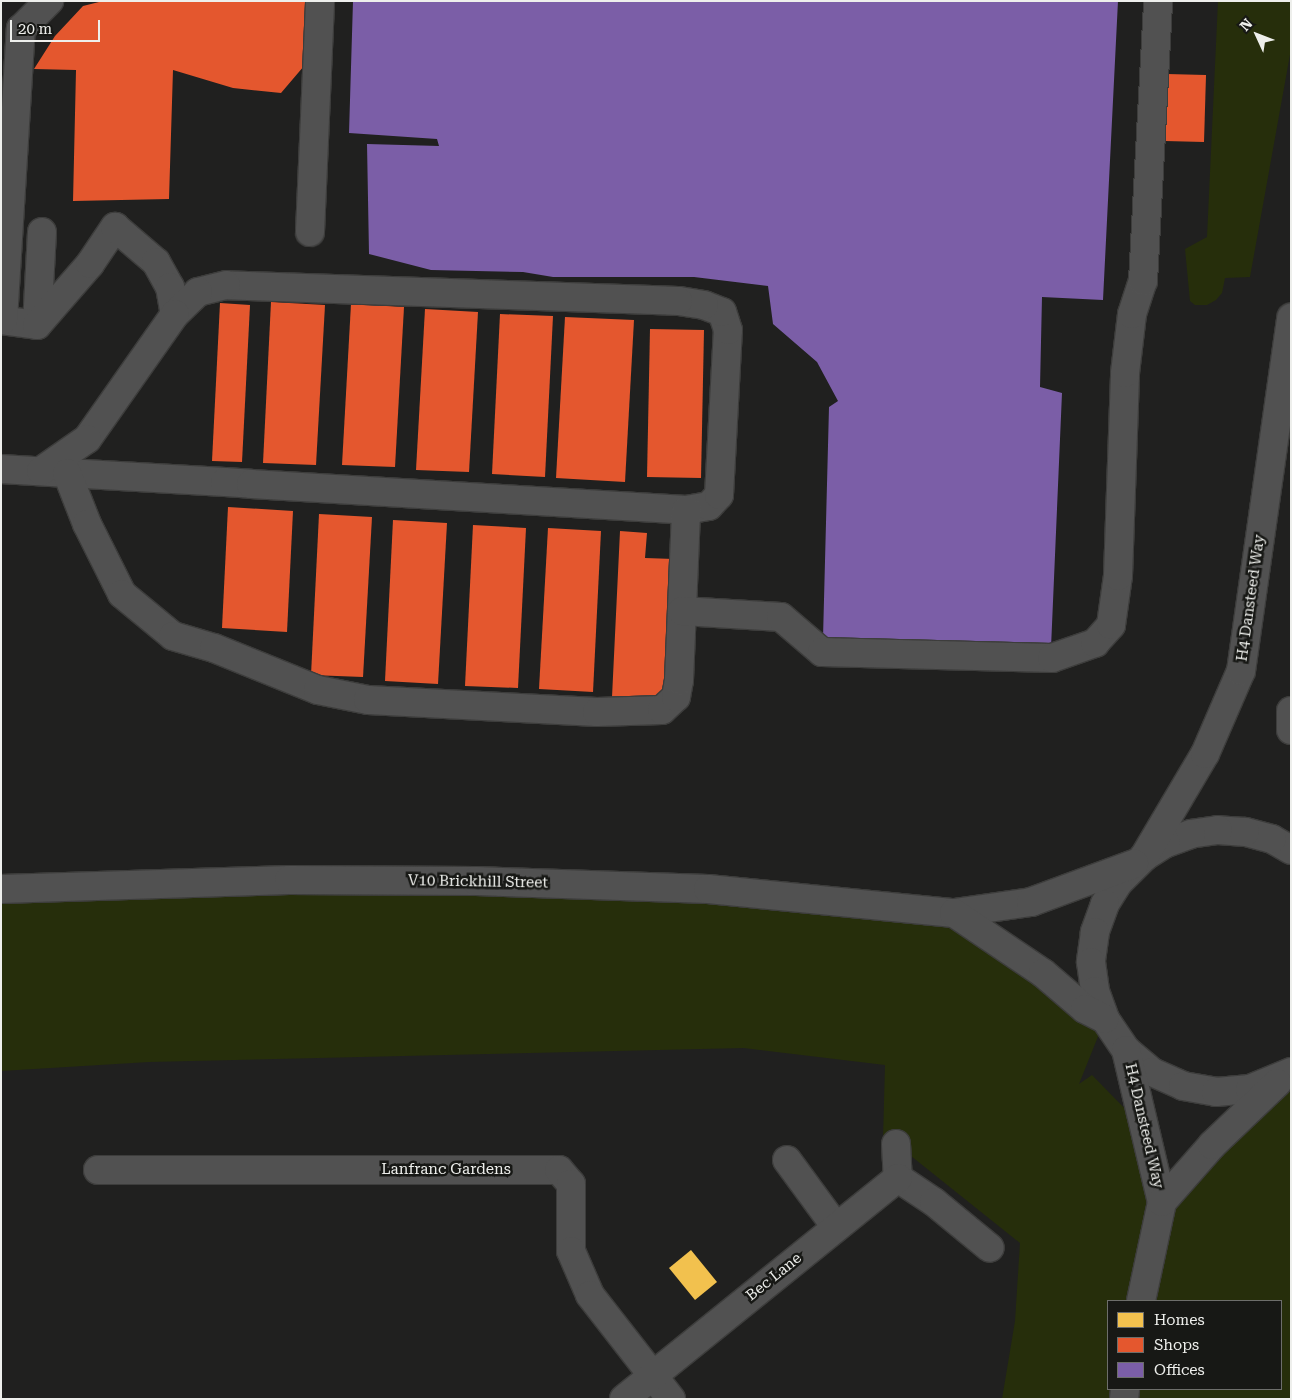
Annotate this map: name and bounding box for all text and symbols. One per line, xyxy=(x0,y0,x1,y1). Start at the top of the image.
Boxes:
scale bar xyxy=(12,10,102,42)
north arrow xyxy=(1232,10,1282,60)
text: N xyxy=(1237,15,1256,34)
text: 20 m xyxy=(18,20,52,38)
street label: H4 Dansteed Way xyxy=(1233,533,1269,663)
street label: V10 Brickhill Street xyxy=(408,872,548,892)
street label: H4 Dansteed Way xyxy=(1121,1062,1167,1190)
street label: Lanfranc Gardens xyxy=(381,1161,511,1179)
street label: Bec Lane xyxy=(743,1249,805,1305)
legend xyxy=(1107,1300,1282,1390)
text: Homes xyxy=(1154,1311,1205,1329)
text: Shops xyxy=(1154,1336,1199,1354)
text: Offices xyxy=(1154,1361,1205,1379)

